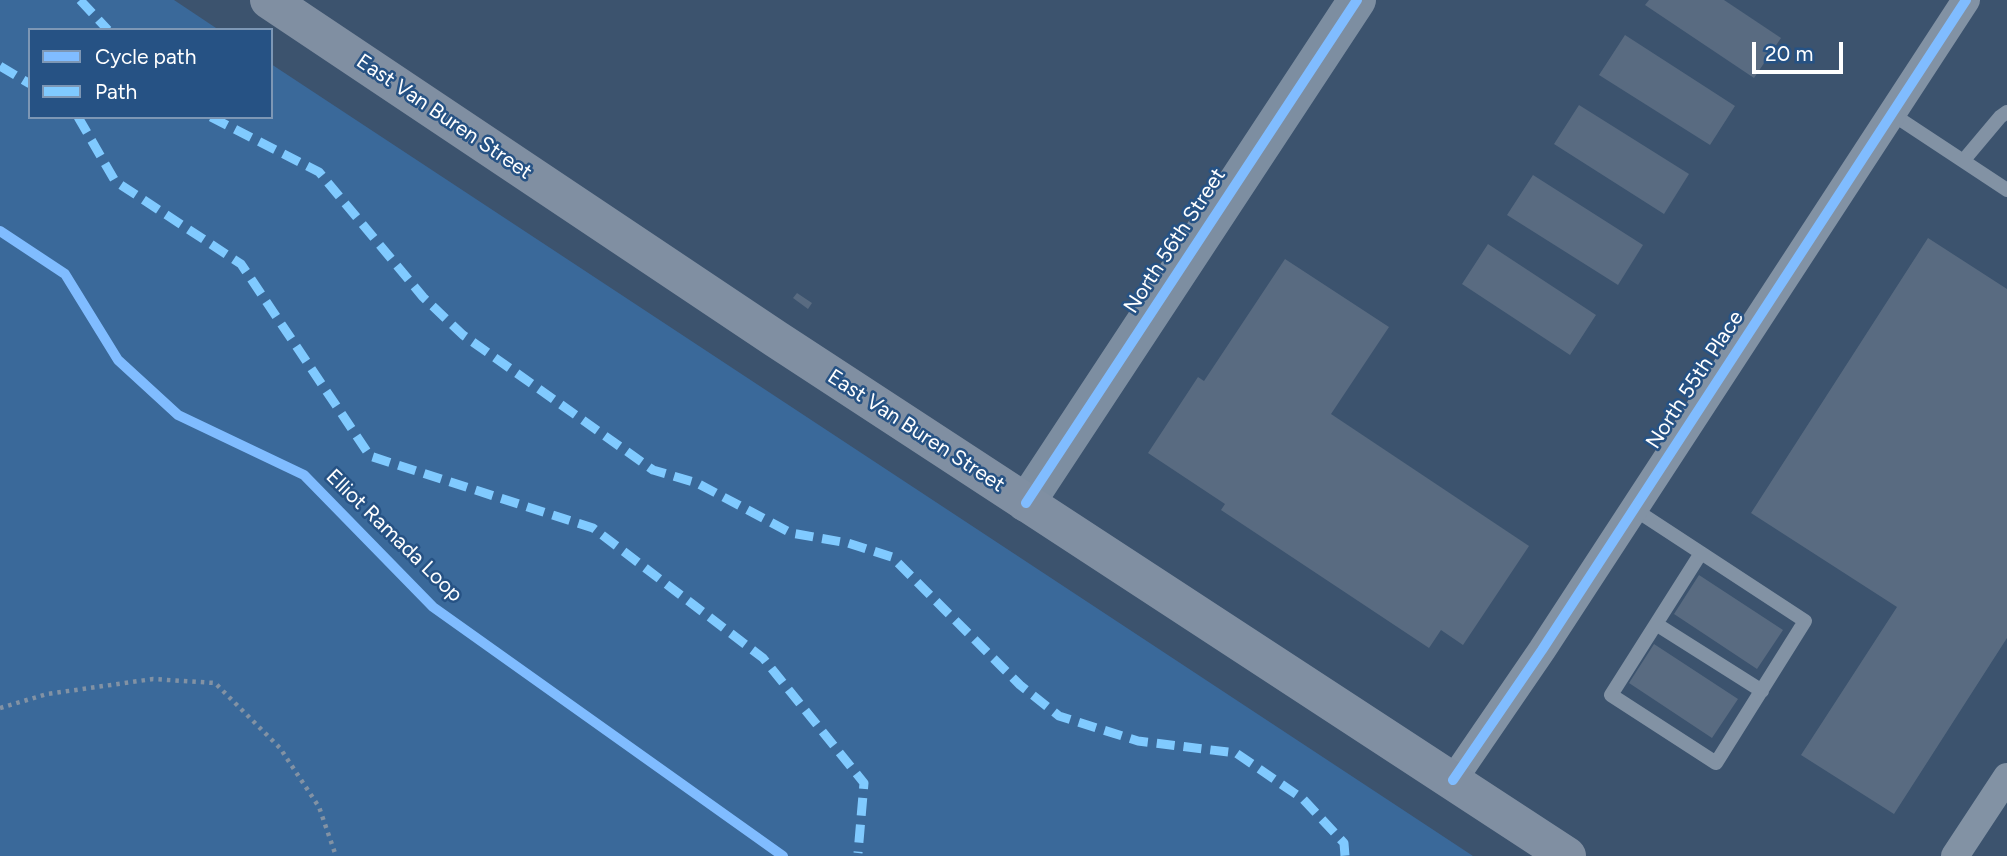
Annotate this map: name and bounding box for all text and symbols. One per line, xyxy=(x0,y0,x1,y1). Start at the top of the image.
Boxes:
legend xyxy=(28,28,273,119)
scale bar xyxy=(1755,28,1846,72)
text: 20 m xyxy=(1765,41,1813,66)
text: Cycle path xyxy=(95,44,196,69)
street label: East Van Buren Street xyxy=(351,49,537,185)
text: Path xyxy=(95,79,137,104)
street label: North 56th Street xyxy=(1119,164,1231,318)
street label: North 55th Place xyxy=(1641,306,1749,454)
street label: East Van Buren Street xyxy=(823,364,1009,498)
street label: Elliot Ramada Loop xyxy=(320,464,468,608)

